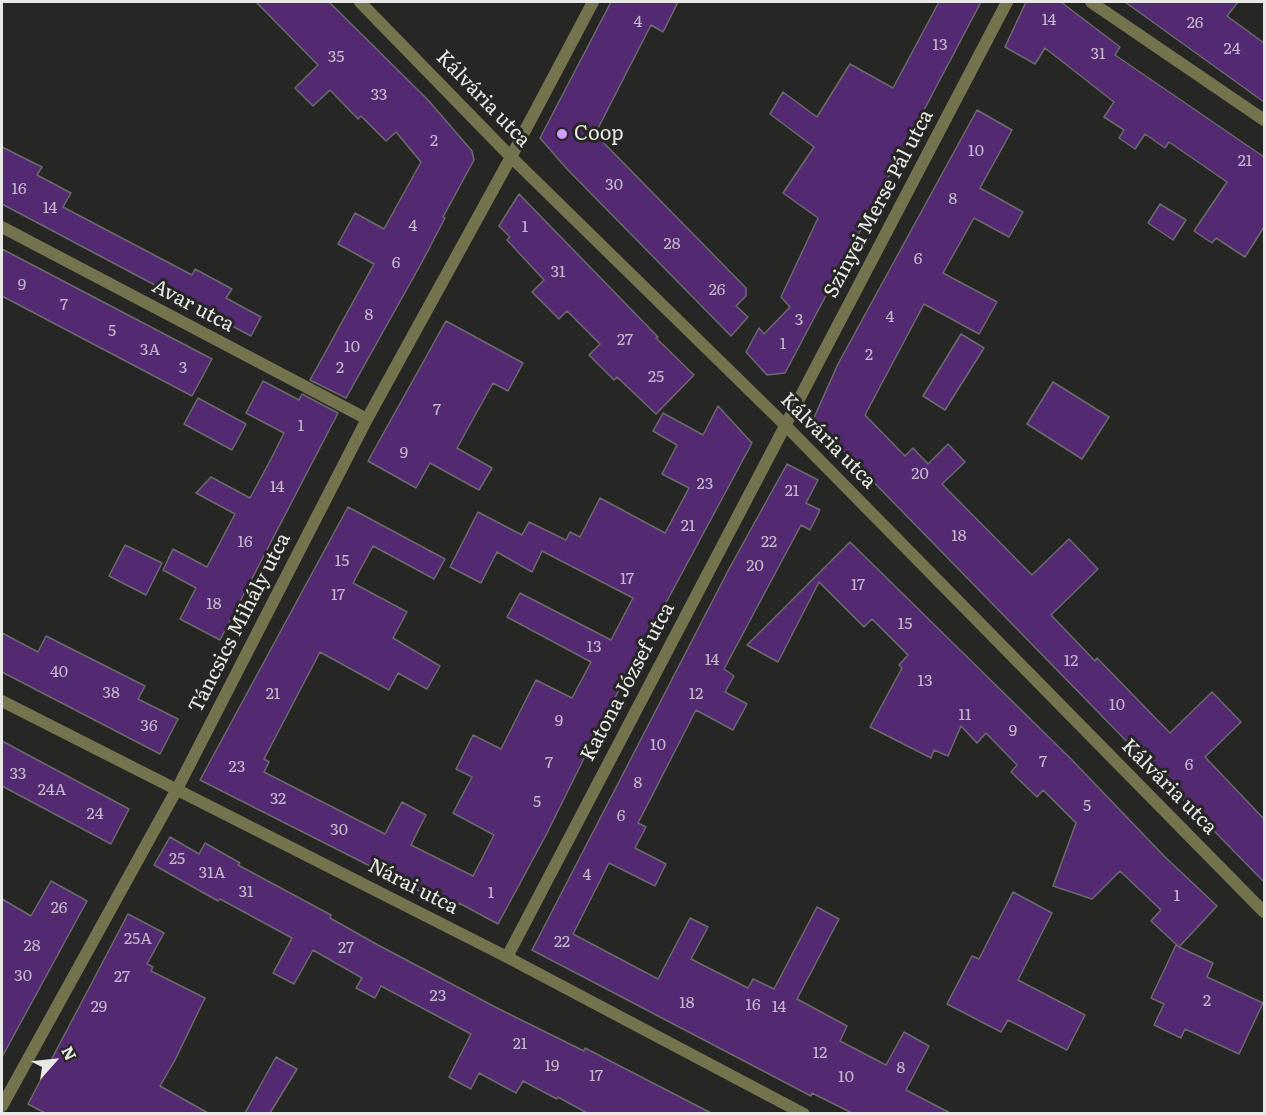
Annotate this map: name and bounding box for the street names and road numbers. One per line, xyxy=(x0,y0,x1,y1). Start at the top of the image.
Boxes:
street label: Kálvária utca xyxy=(431,46,535,152)
street label: Szinyei Merse Pál utca xyxy=(819,106,939,302)
street label: Avar utca xyxy=(148,274,238,338)
street label: Kálvária utca xyxy=(775,388,881,494)
street label: Táncsics Mihály utca xyxy=(184,529,296,717)
street label: Katona József utca xyxy=(576,599,680,765)
street label: Kálvária utca xyxy=(1116,734,1222,840)
street label: Nárai utca xyxy=(364,854,462,920)

